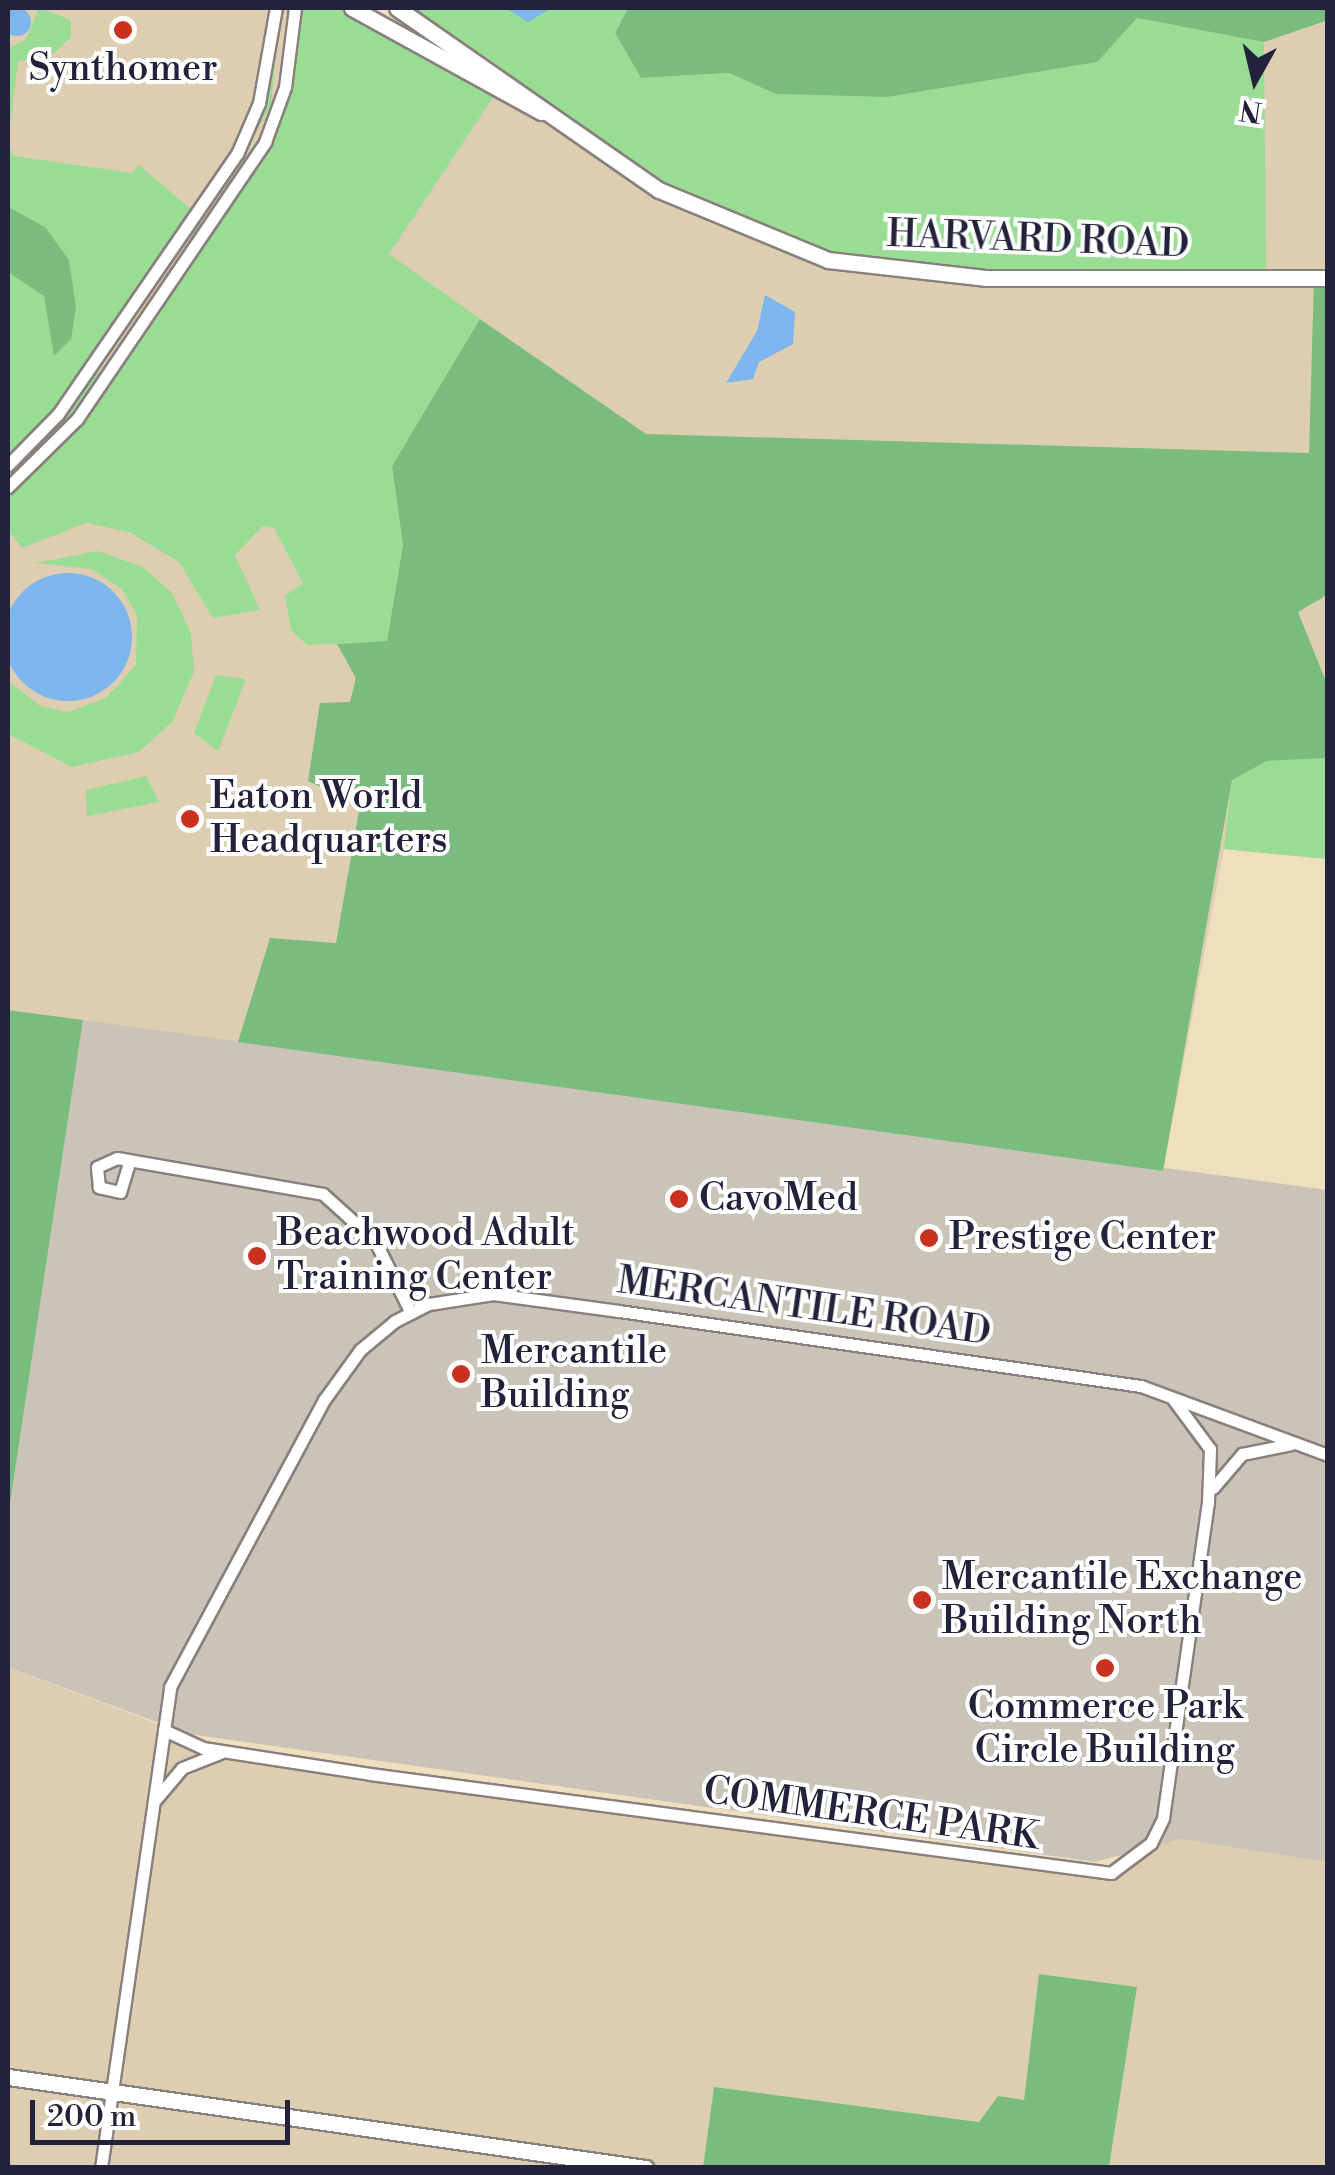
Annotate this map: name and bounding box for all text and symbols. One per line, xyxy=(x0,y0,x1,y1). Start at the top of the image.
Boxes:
marker: Synthomer xyxy=(112,19,134,41)
north arrow xyxy=(1205,30,1305,130)
place label: Synthomer xyxy=(28,46,218,92)
text: N xyxy=(1237,91,1264,129)
street label: HARVARD ROAD xyxy=(886,212,1190,268)
place label: Eaton World Headquarters xyxy=(210,774,448,864)
marker: Eaton World Headquarters xyxy=(179,808,201,830)
place label: CavoMed xyxy=(699,1176,858,1222)
marker: CavoMed xyxy=(668,1188,690,1210)
place label: Beachwood Adult Training Center xyxy=(277,1211,575,1300)
place label: Prestige Center xyxy=(949,1215,1216,1261)
marker: Prestige Center xyxy=(918,1227,940,1249)
marker: Beachwood Adult Training Center xyxy=(246,1245,268,1267)
street label: MERCANTILE ROAD xyxy=(614,1258,994,1356)
place label: Mercantile Building xyxy=(481,1329,667,1418)
marker: Mercantile Building xyxy=(450,1363,472,1385)
place label: Mercantile Exchange Building North xyxy=(942,1555,1302,1645)
marker: Mercantile Exchange Building North xyxy=(911,1589,933,1611)
marker: Commerce Park Circle Building xyxy=(1094,1657,1116,1679)
place label: Commerce Park Circle Building xyxy=(968,1684,1242,1774)
street label: COMMERCE PARK xyxy=(701,1768,1041,1860)
scale bar xyxy=(35,2080,295,2142)
text: 200 m xyxy=(47,2098,136,2136)

